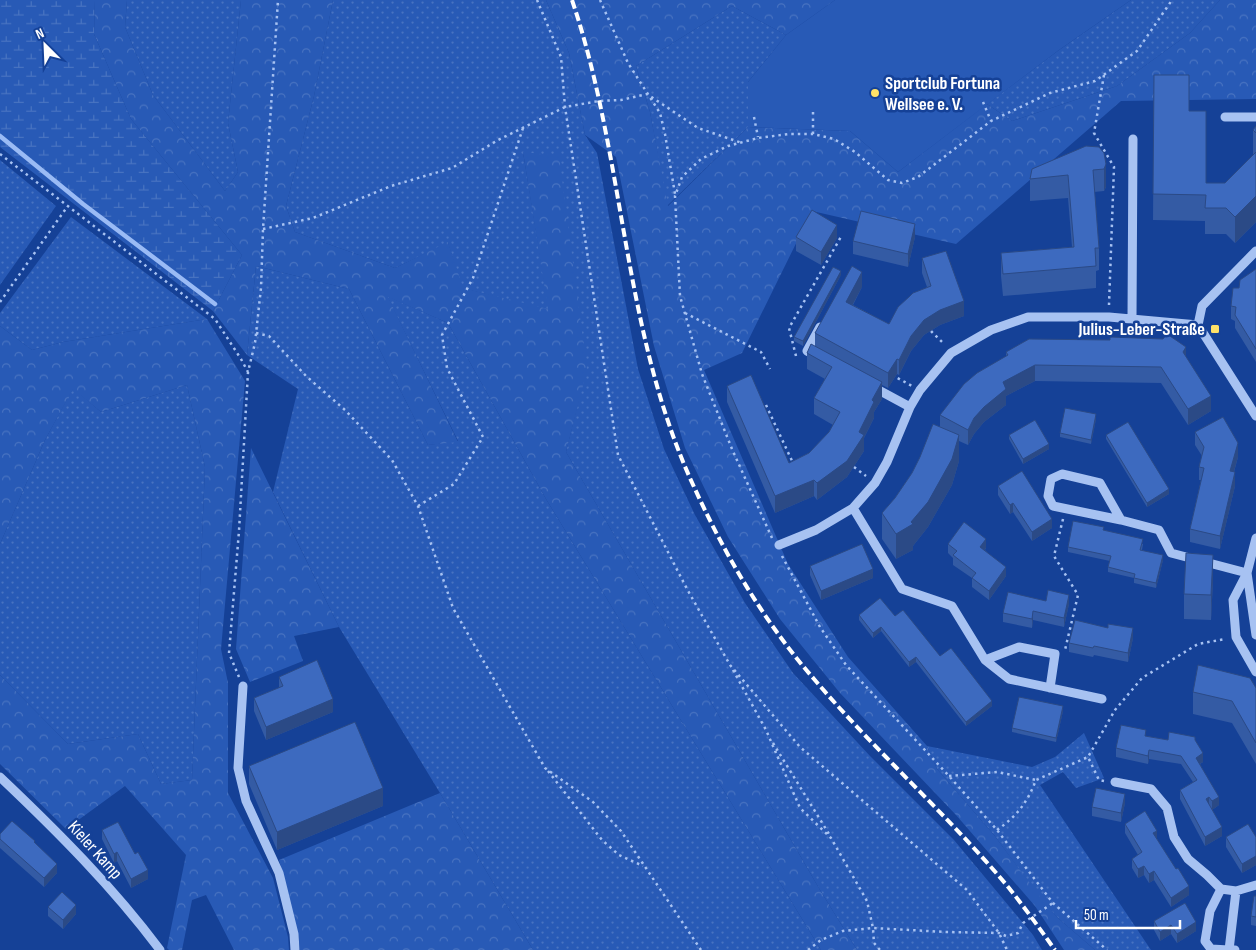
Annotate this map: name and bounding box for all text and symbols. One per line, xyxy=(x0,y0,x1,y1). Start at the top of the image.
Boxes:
north arrow xyxy=(20,20,70,70)
text: N xyxy=(33,24,47,43)
place label: Sportclub Fortuna Wellsee e. V. xyxy=(885,73,1000,115)
marker: Sportclub Fortuna Wellsee e. V. xyxy=(869,87,881,99)
place label: Julius-Leber-Straße xyxy=(1078,319,1205,340)
marker: Julius-Leber-Straße xyxy=(1209,323,1221,335)
street label: Kieler Kamp xyxy=(63,816,127,884)
scale bar xyxy=(1076,898,1180,930)
text: 50 m xyxy=(1084,906,1109,925)

